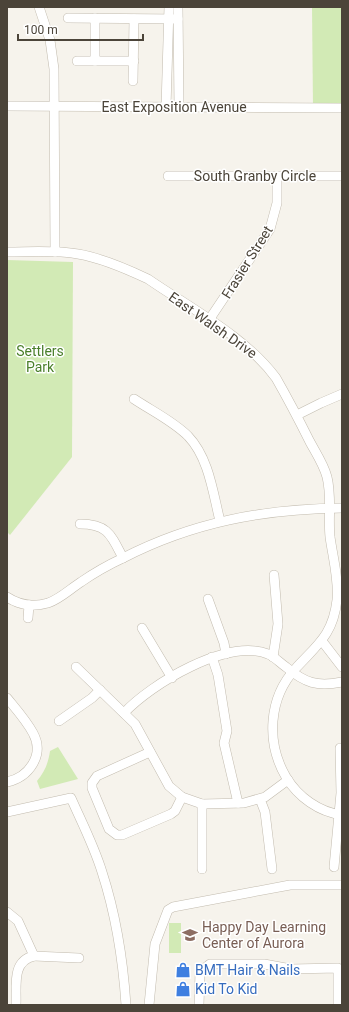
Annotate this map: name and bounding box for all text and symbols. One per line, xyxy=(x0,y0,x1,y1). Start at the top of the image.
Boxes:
scale bar xyxy=(18,16,143,42)
text: 100 m xyxy=(24,23,58,37)
street label: East Exposition Avenue xyxy=(101,99,247,115)
street label: South Granby Circle xyxy=(194,168,316,184)
street label: Frasier Street xyxy=(218,222,276,301)
street label: East Walsh Drive xyxy=(166,289,260,361)
park label: Settlers Park xyxy=(16,343,64,375)
place label: Happy Day Learning Center of Aurora xyxy=(202,919,326,951)
school or university icon: Happy Day Learning Center of Aurora xyxy=(181,926,199,944)
shop icon: BMT Hair & Nails xyxy=(174,961,192,979)
place label: BMT Hair & Nails xyxy=(195,962,300,978)
shop icon: Kid To Kid xyxy=(174,980,192,998)
place label: Kid To Kid xyxy=(195,981,258,997)

